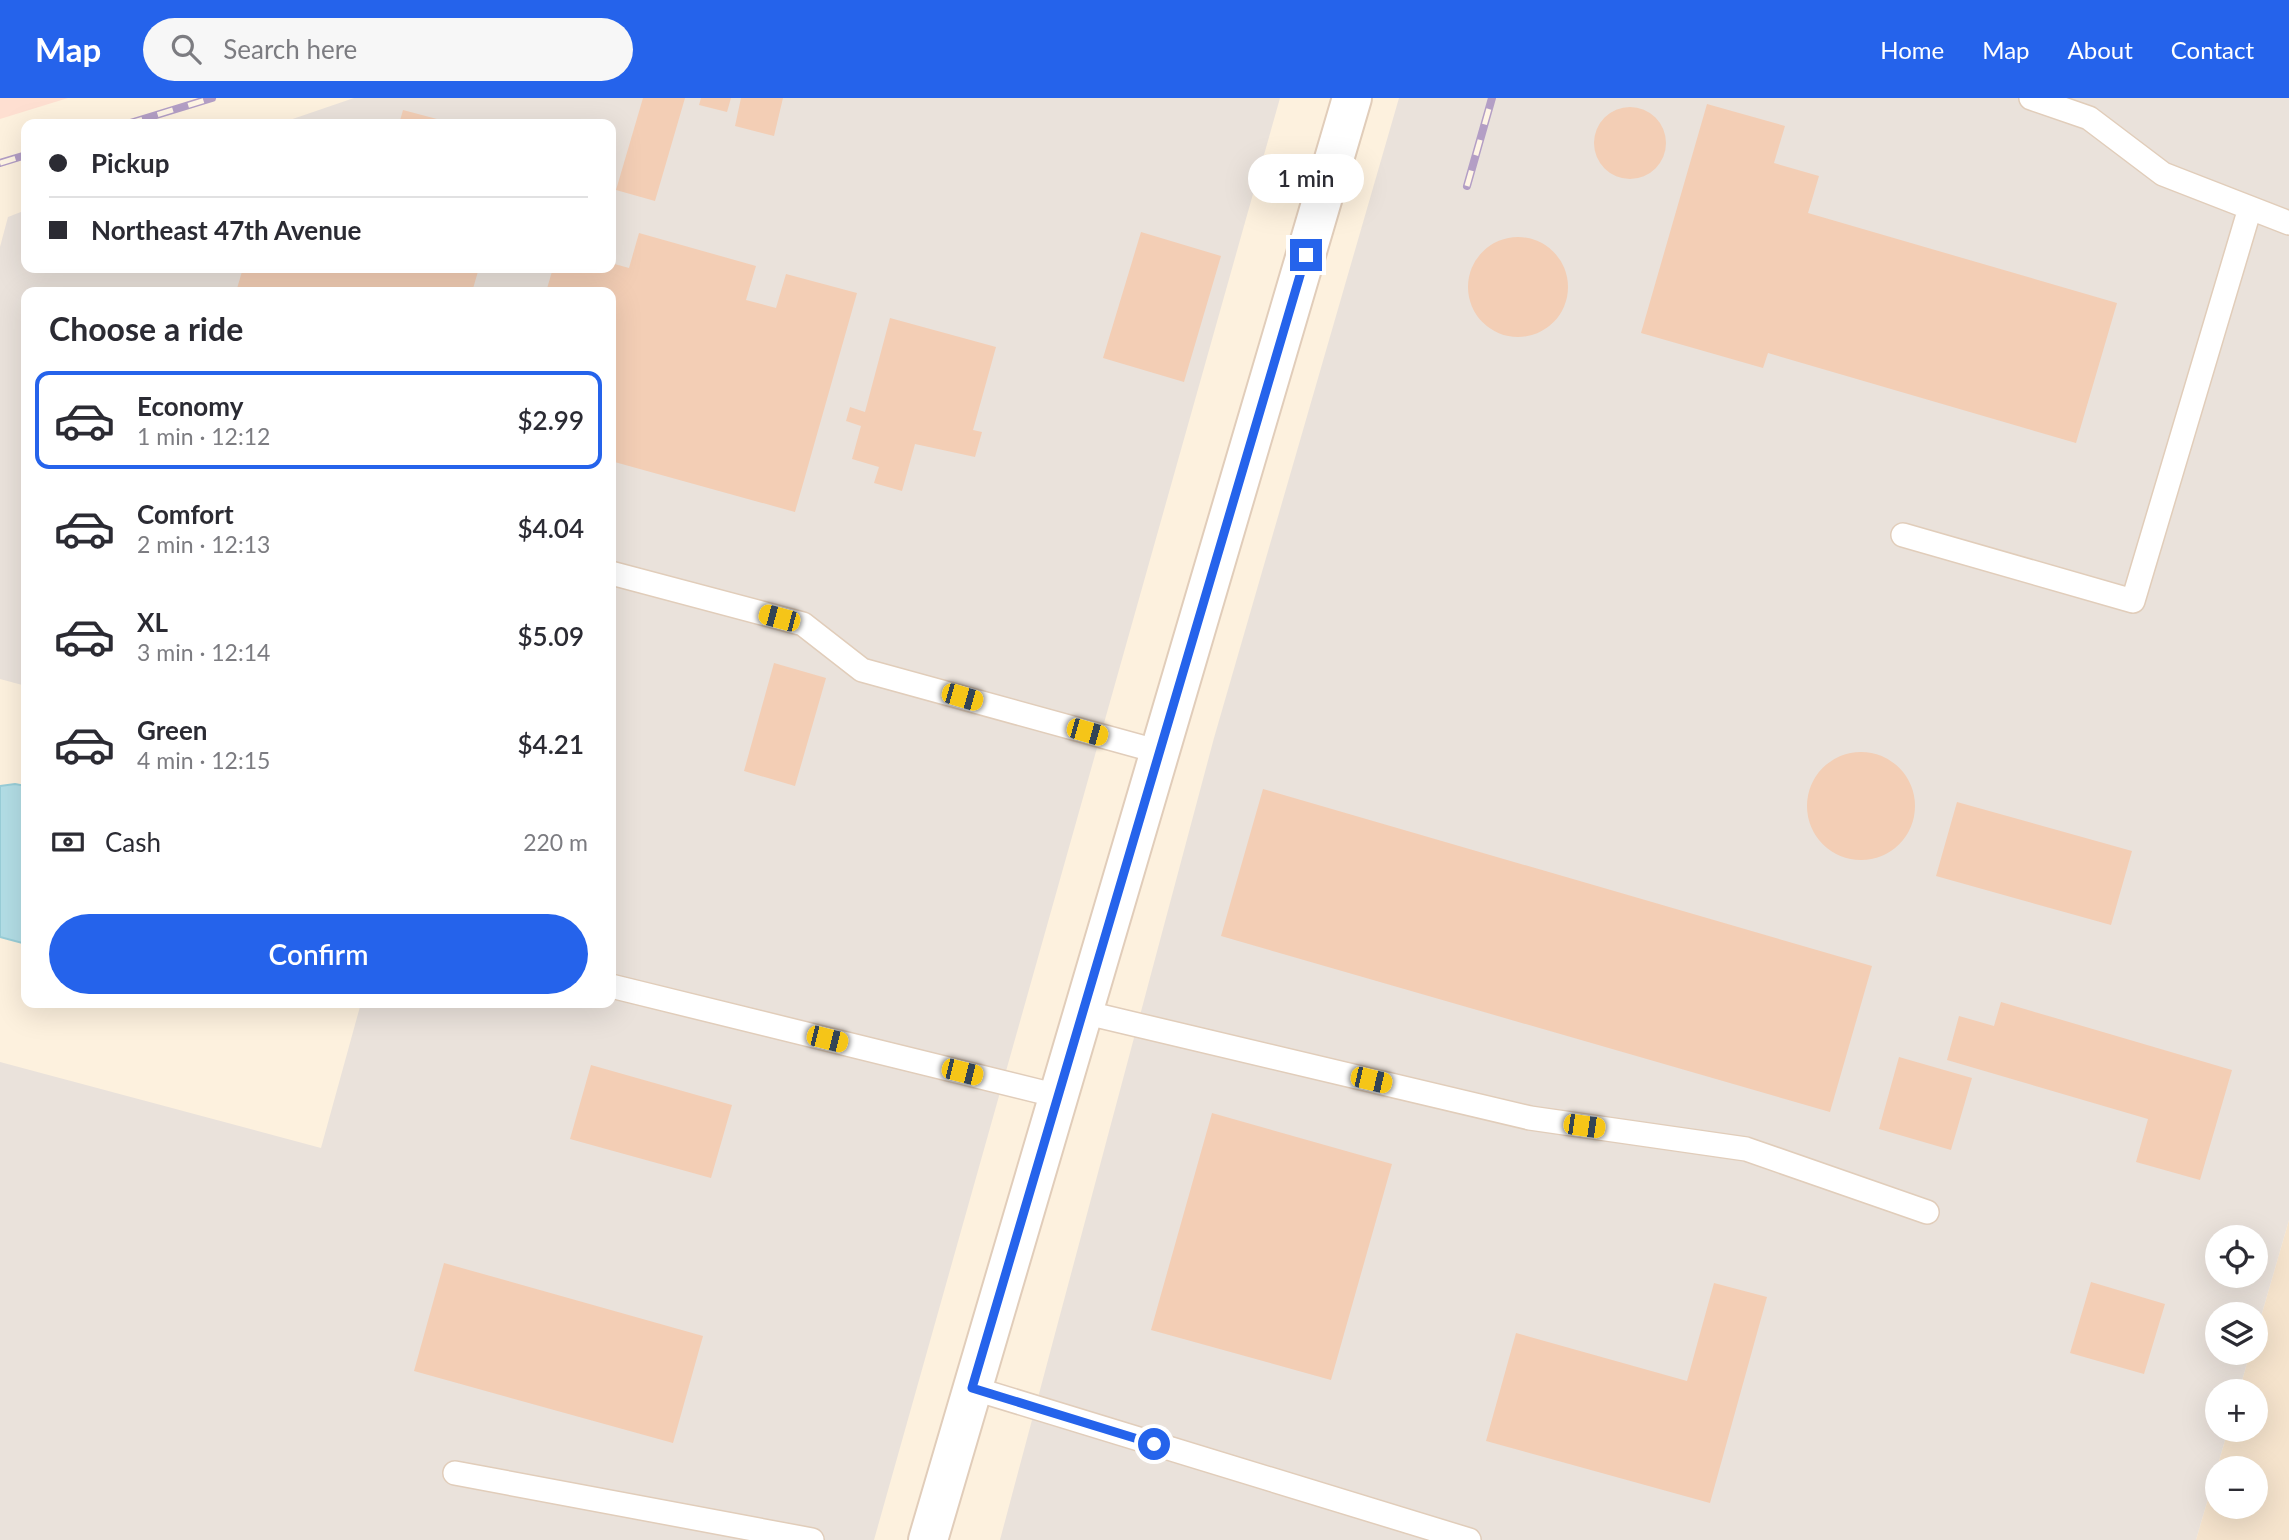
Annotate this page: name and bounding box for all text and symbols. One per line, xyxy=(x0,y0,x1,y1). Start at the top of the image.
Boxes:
search box xyxy=(143,18,633,81)
text: Map xyxy=(35,29,101,69)
icon: search xyxy=(167,30,205,68)
text: Search here xyxy=(223,33,357,65)
text: Home xyxy=(1880,35,1944,64)
text: Map xyxy=(1982,35,2030,64)
text: About xyxy=(2068,35,2133,64)
text: Contact xyxy=(2171,35,2254,64)
text: Pickup xyxy=(91,147,170,179)
callout: 1 min xyxy=(1248,153,1364,202)
text: 1 min xyxy=(1278,164,1334,192)
text: Northeast 47th Avenue xyxy=(91,214,361,246)
route end xyxy=(1290,239,1322,271)
text: Choose a ride xyxy=(49,309,243,348)
icon: car xyxy=(53,389,116,452)
text: Economy xyxy=(137,390,243,422)
text: $2.99 xyxy=(518,404,584,436)
text: 1 min · 12:12 xyxy=(137,422,270,450)
icon: car xyxy=(53,497,116,560)
text: Comfort xyxy=(137,498,234,530)
text: $4.04 xyxy=(518,512,584,544)
text: 2 min · 12:13 xyxy=(137,530,270,558)
car xyxy=(756,602,803,634)
icon: car xyxy=(53,605,116,668)
text: XL xyxy=(137,606,168,638)
text: $5.09 xyxy=(518,620,584,652)
text: 3 min · 12:14 xyxy=(137,638,270,666)
car xyxy=(939,681,986,713)
icon: car xyxy=(53,713,116,776)
text: Green xyxy=(137,714,207,746)
car xyxy=(1064,716,1111,748)
text: $4.21 xyxy=(518,728,584,760)
text: 4 min · 12:15 xyxy=(137,746,270,774)
icon: cash xyxy=(49,823,87,861)
text: Cash xyxy=(105,826,161,858)
text: 220 m xyxy=(523,828,588,856)
button: Confirm xyxy=(49,914,588,994)
car xyxy=(805,1024,850,1054)
car xyxy=(940,1057,985,1087)
car xyxy=(1349,1065,1394,1095)
car xyxy=(1562,1113,1607,1139)
map controls xyxy=(2205,1225,2268,1519)
button: locate xyxy=(2205,1225,2268,1288)
button: layers xyxy=(2205,1302,2268,1365)
button: + xyxy=(2205,1379,2268,1442)
route start xyxy=(1138,1428,1170,1460)
button: − xyxy=(2205,1456,2268,1519)

